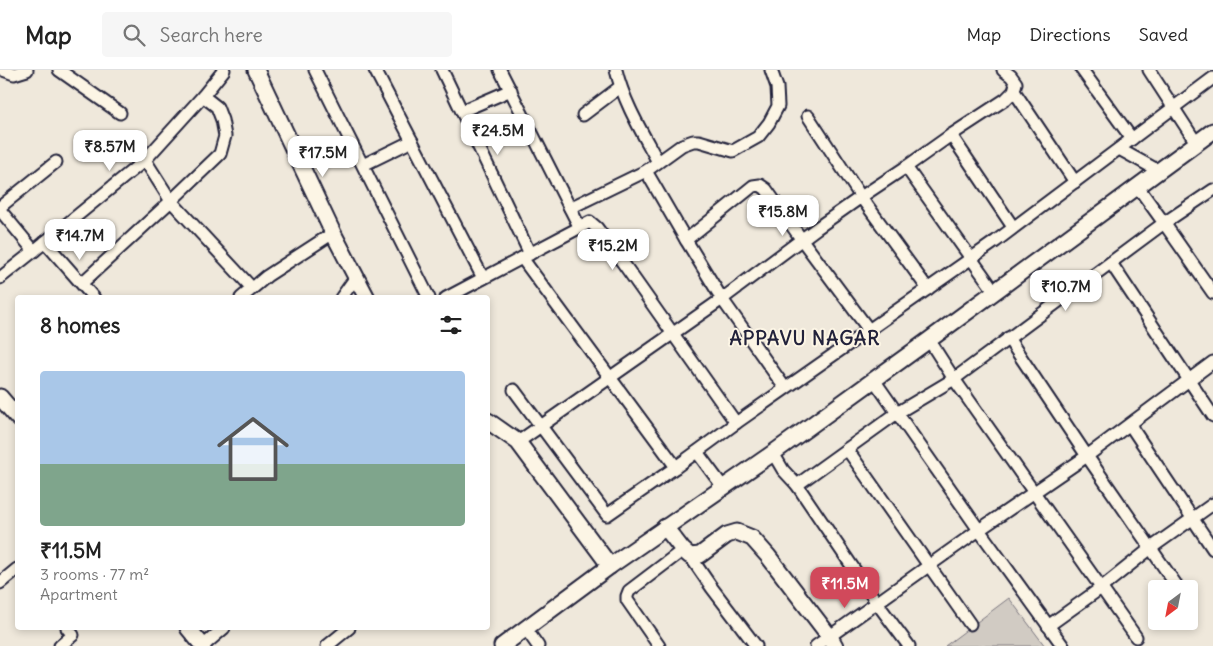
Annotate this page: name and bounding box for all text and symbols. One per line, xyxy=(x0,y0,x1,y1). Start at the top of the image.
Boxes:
search box xyxy=(102,12,452,57)
text: Map xyxy=(25,20,72,50)
icon: search xyxy=(120,21,148,49)
text: Search here xyxy=(160,23,263,47)
text: Map xyxy=(966,23,1001,46)
text: Directions xyxy=(1029,23,1111,46)
text: Saved xyxy=(1139,23,1188,46)
pin: ₹24.5M xyxy=(457,114,539,156)
text: ₹24.5M xyxy=(472,120,524,140)
pin: ₹8.57M xyxy=(69,129,151,172)
text: ₹8.57M xyxy=(84,136,136,156)
pin: ₹17.5M xyxy=(282,136,364,178)
text: ₹17.5M xyxy=(299,142,347,162)
pin: ₹15.8M xyxy=(742,194,824,237)
text: ₹15.8M xyxy=(758,201,808,221)
pin: ₹14.7M xyxy=(39,218,121,261)
text: ₹14.7M xyxy=(56,225,104,245)
pin: ₹15.2M xyxy=(572,228,654,271)
text: ₹15.2M xyxy=(588,235,638,255)
pin: ₹10.7M xyxy=(1025,270,1107,312)
text: ₹10.7M xyxy=(1041,276,1091,296)
icon: filters xyxy=(437,311,465,339)
text: 8 homes xyxy=(40,312,120,339)
district label: APPAVU NAGAR xyxy=(730,326,880,350)
icon: home xyxy=(208,404,298,494)
text: ₹11.5M xyxy=(40,537,102,564)
text: 3 rooms · 77 m² xyxy=(40,564,149,584)
pin: ₹11.5M xyxy=(804,566,886,609)
text: ₹11.5M xyxy=(821,573,869,593)
north arrow xyxy=(1148,580,1198,630)
map controls xyxy=(1148,580,1198,630)
text: Apartment xyxy=(40,584,118,604)

